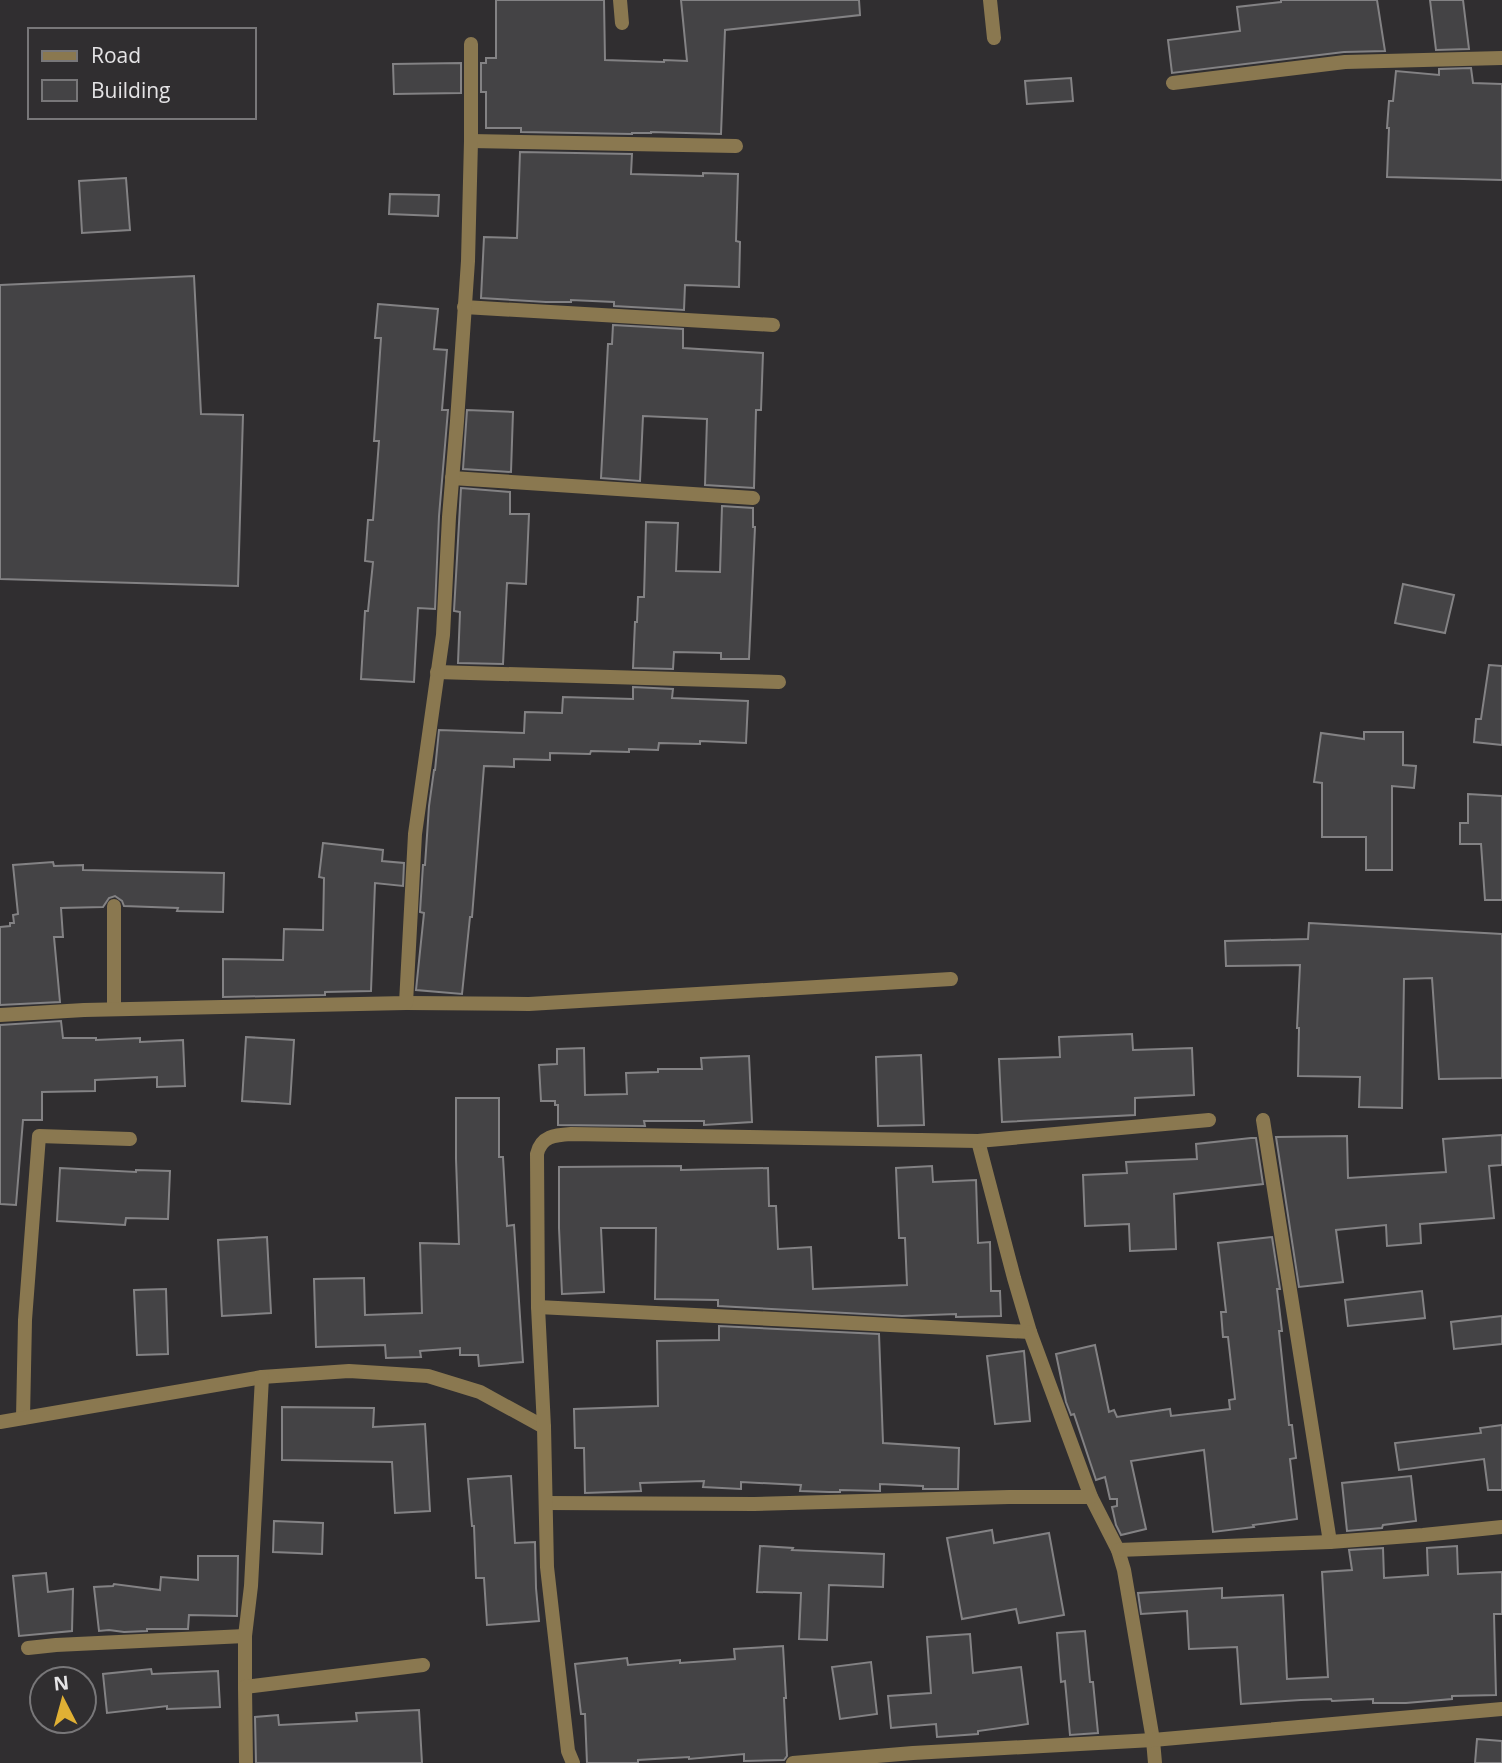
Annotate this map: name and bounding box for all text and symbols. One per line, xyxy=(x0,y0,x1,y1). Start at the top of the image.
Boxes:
legend xyxy=(28,28,256,119)
text: Road xyxy=(91,41,141,69)
text: Building xyxy=(91,76,170,104)
north arrow xyxy=(28,1665,98,1735)
text: N xyxy=(52,1669,70,1697)

